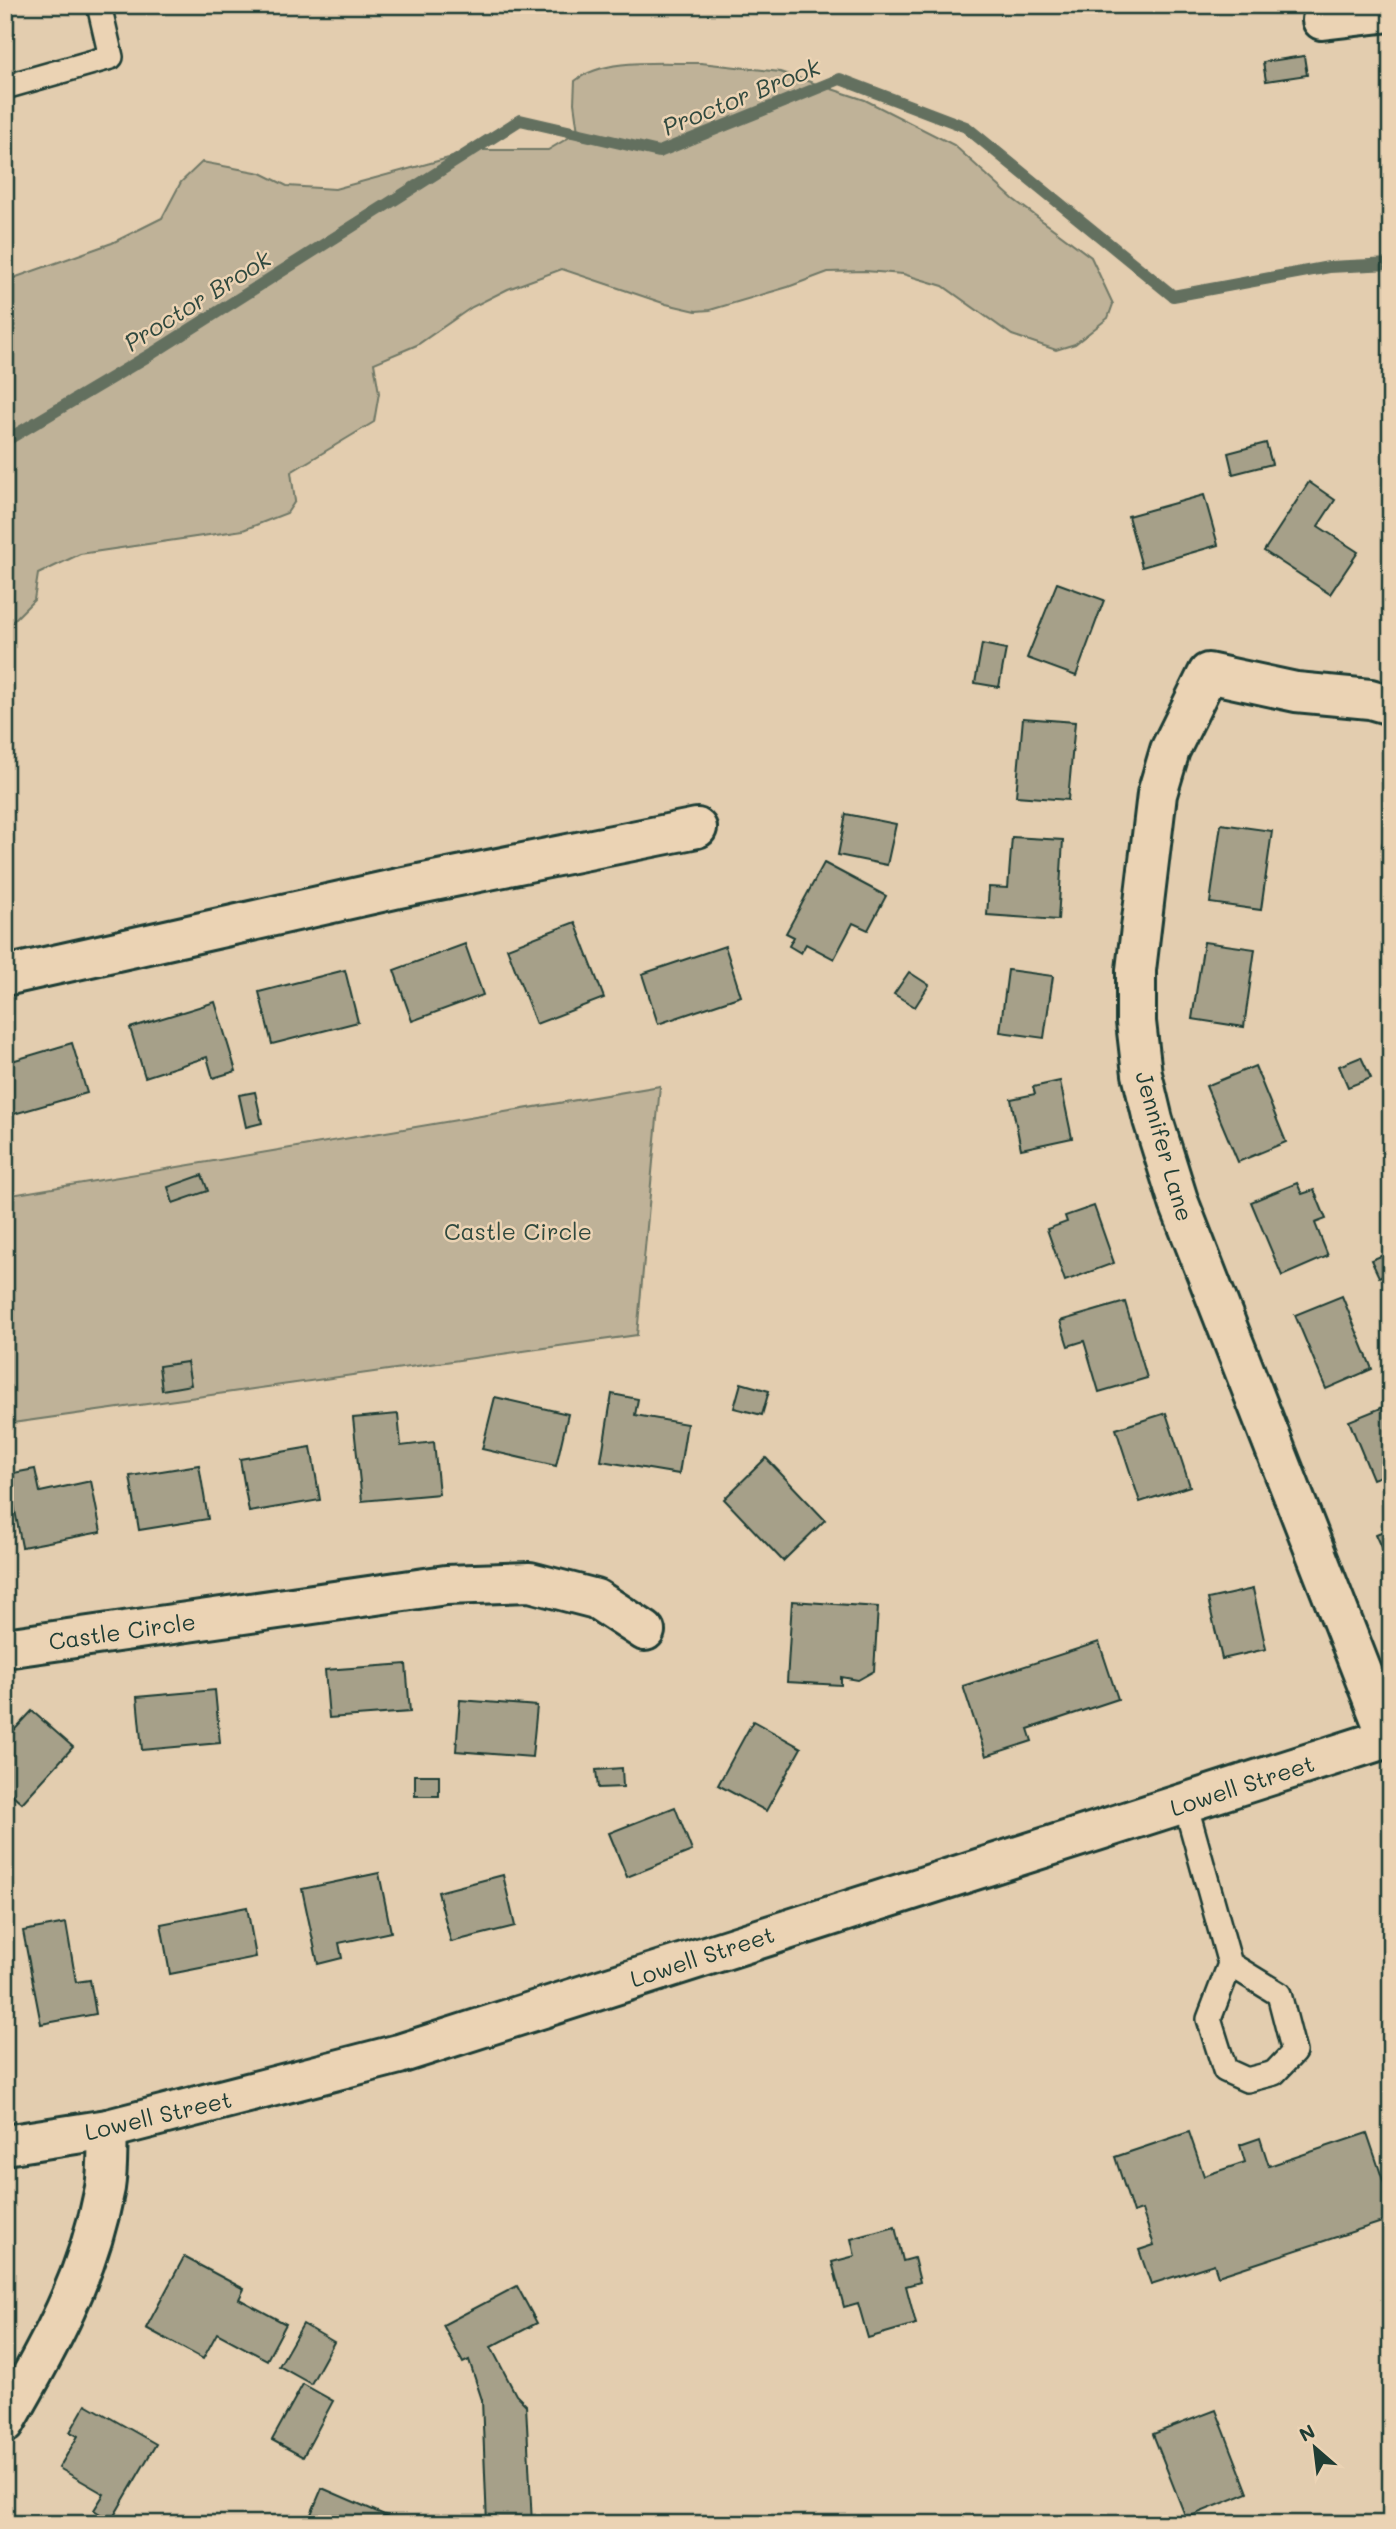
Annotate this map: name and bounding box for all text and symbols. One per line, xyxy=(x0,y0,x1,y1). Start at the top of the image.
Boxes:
water label: Proctor Brook xyxy=(657,50,826,142)
water label: Proctor Brook xyxy=(118,242,277,358)
street label: Jennifer Lane xyxy=(1129,1067,1201,1225)
park label: Castle Circle xyxy=(444,1216,592,1246)
street label: Castle Circle xyxy=(47,1606,197,1656)
street label: Lowell Street xyxy=(1166,1748,1318,1822)
street label: Lowell Street xyxy=(626,1919,778,1993)
street label: Lowell Street xyxy=(82,2084,234,2146)
north arrow xyxy=(1280,2414,1350,2484)
text: N xyxy=(1295,2418,1319,2447)

